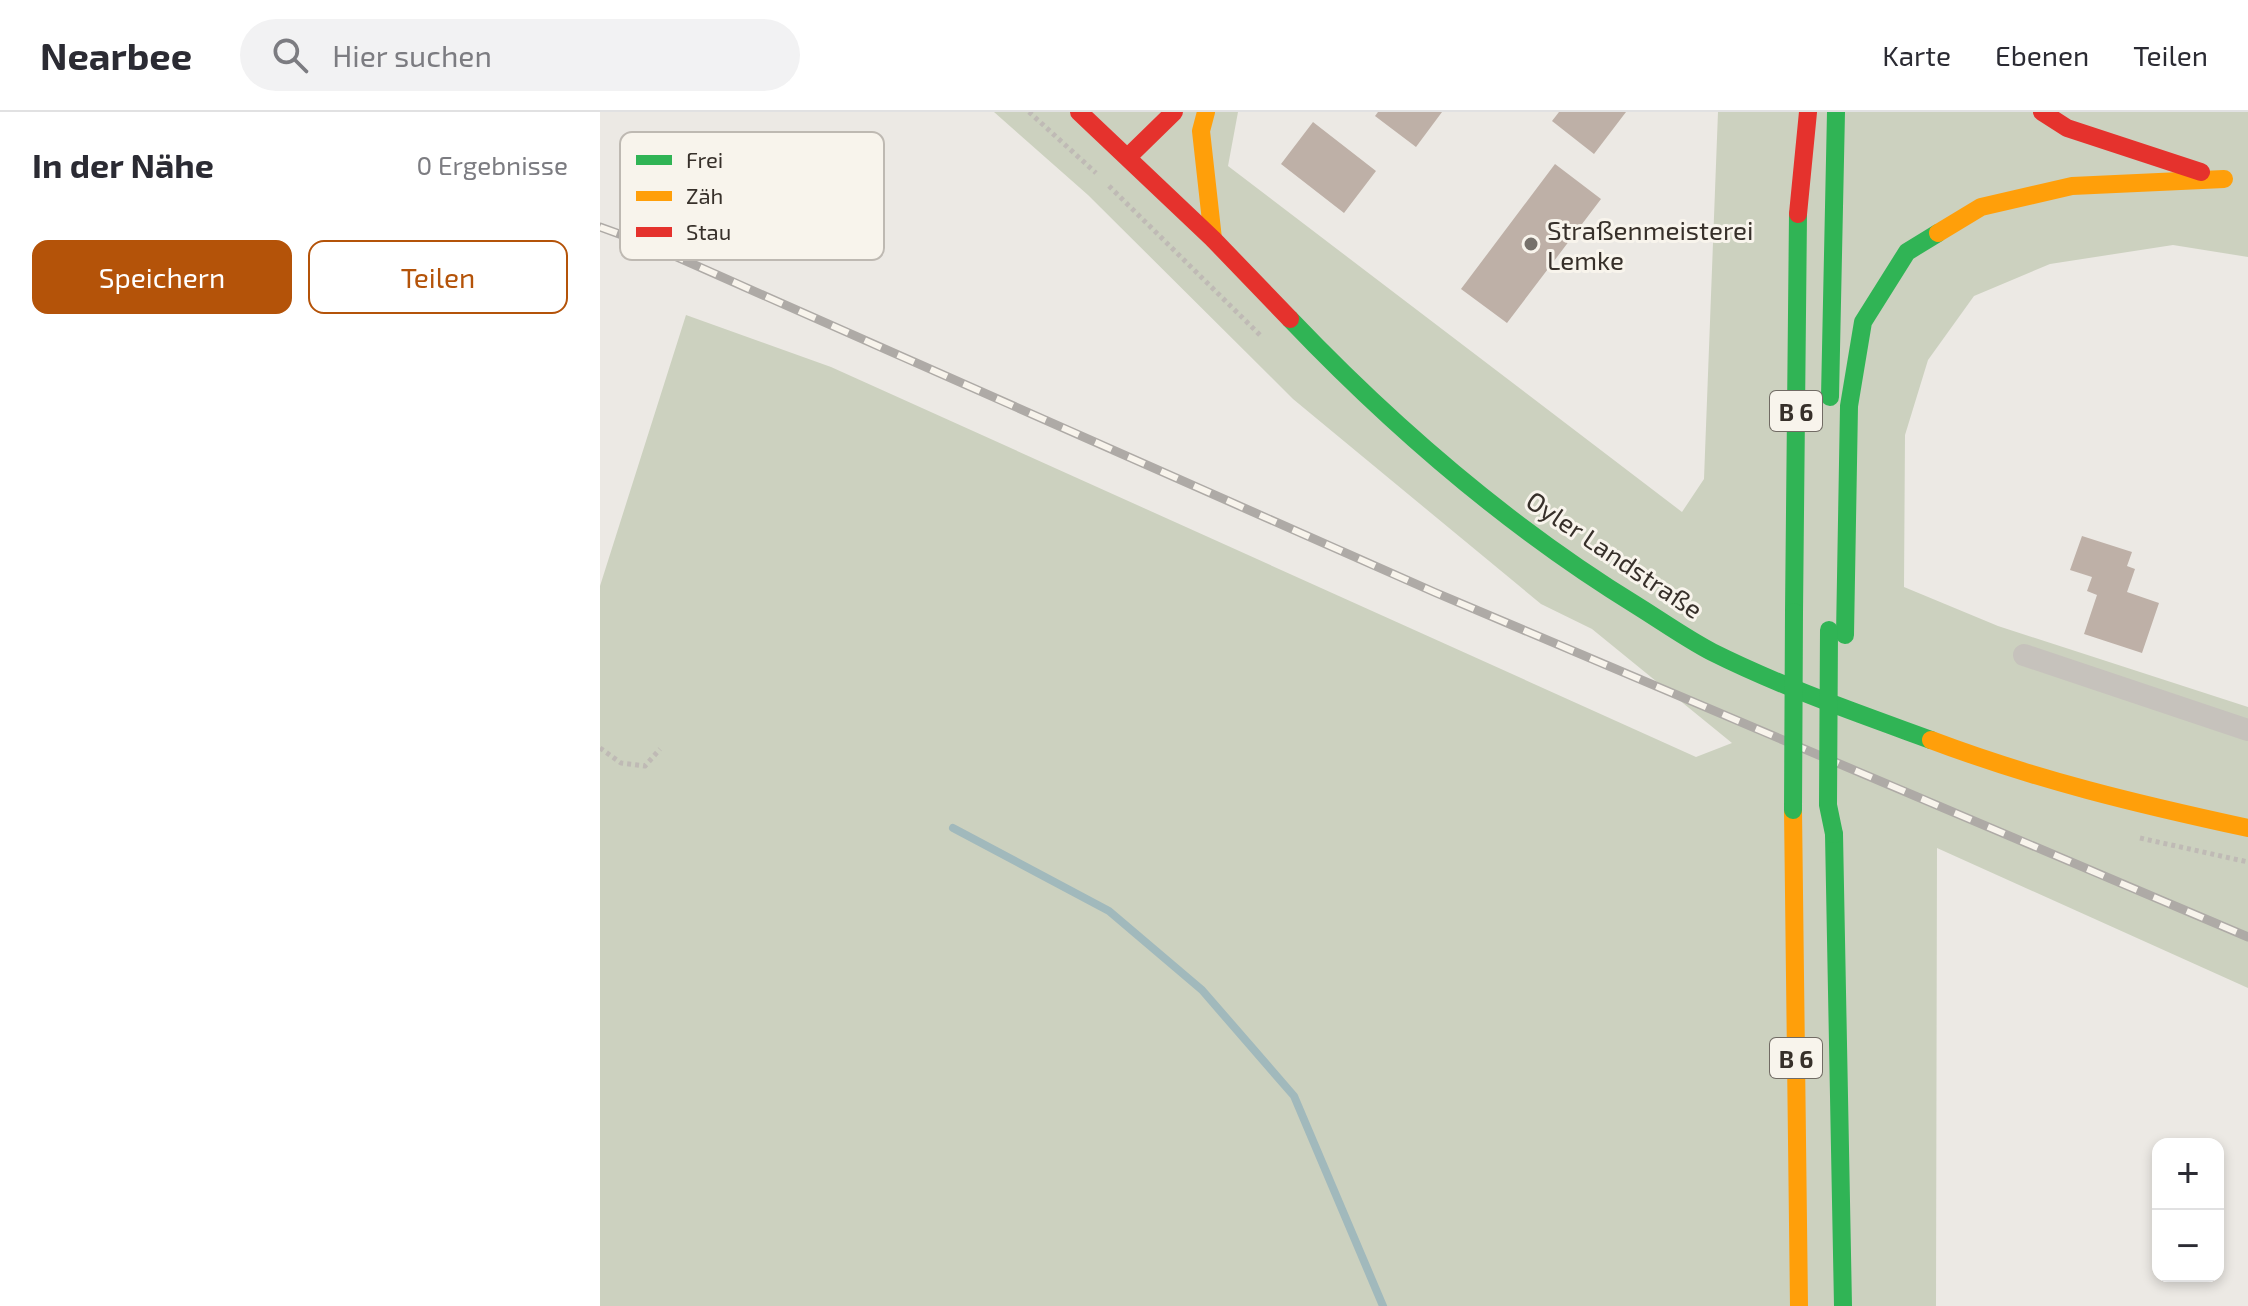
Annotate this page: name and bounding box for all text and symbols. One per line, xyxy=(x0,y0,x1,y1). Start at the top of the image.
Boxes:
search box xyxy=(240,19,800,91)
text: Nearbee xyxy=(40,32,192,78)
icon: search xyxy=(268,33,312,77)
text: Hier suchen xyxy=(332,37,492,73)
text: Karte xyxy=(1882,38,1951,72)
text: Ebenen xyxy=(1995,38,2089,72)
text: Teilen xyxy=(2133,38,2208,72)
legend xyxy=(620,132,884,260)
text: In der Nähe xyxy=(32,144,214,185)
text: Frei xyxy=(686,146,723,172)
text: 0 Ergebnisse xyxy=(417,149,568,180)
text: Zäh xyxy=(686,182,723,208)
place label: Straßenmeisterei Lemke xyxy=(1547,214,1753,275)
text: Stau xyxy=(686,218,731,244)
marker: Straßenmeisterei Lemke xyxy=(1522,235,1540,253)
button: Speichern xyxy=(32,240,292,314)
button: Teilen xyxy=(308,240,568,314)
road number: B 6 xyxy=(1770,391,1822,431)
street label: Oyler Landstraße xyxy=(1521,484,1709,624)
road number: B 6 xyxy=(1770,1038,1822,1078)
map controls xyxy=(2152,1138,2224,1282)
button: + xyxy=(2152,1138,2224,1210)
button: − xyxy=(2152,1210,2224,1282)

